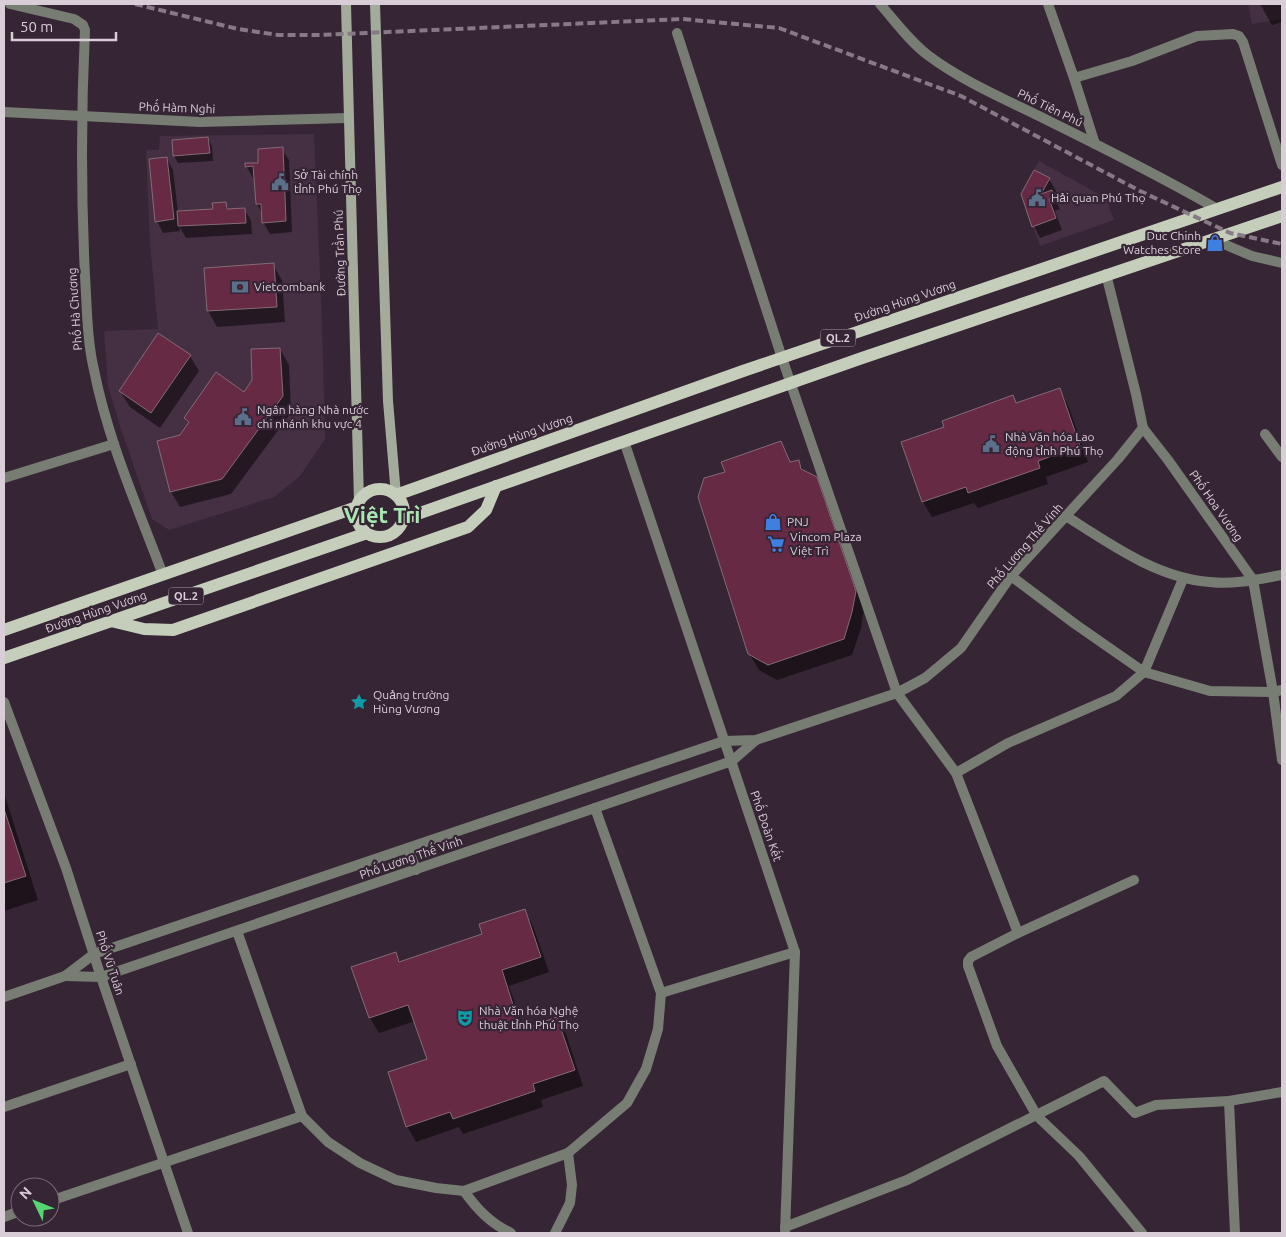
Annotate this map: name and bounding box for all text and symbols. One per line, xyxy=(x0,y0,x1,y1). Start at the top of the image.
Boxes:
scale bar xyxy=(12,10,116,42)
text: 50 m xyxy=(20,18,53,35)
street label: Phố Tiên Phú xyxy=(1016,85,1085,129)
street label: Phố Hàm Nghi xyxy=(138,99,216,115)
place label: Sở Tài chính tỉnh Phú Thọ xyxy=(294,168,362,196)
public building icon: Sở Tài chính tỉnh Phú Thọ xyxy=(270,172,290,192)
public building icon: Hải quan Phú Thọ xyxy=(1027,188,1047,208)
place label: Hải quan Phú Thọ xyxy=(1051,191,1146,205)
street label: Đường Trần Phú xyxy=(331,209,348,297)
place label: Duc Chinh Watches Store xyxy=(1123,229,1201,256)
shop icon: Duc Chinh Watches Store xyxy=(1205,233,1225,253)
street label: Phố Hà Chương xyxy=(64,267,84,351)
bank icon: Vietcombank xyxy=(230,277,250,297)
street label: Đường Hùng Vương xyxy=(852,277,957,324)
place label: Vietcombank xyxy=(254,280,325,293)
road number: QL.2 xyxy=(820,329,856,346)
place label: Ngân hàng Nhà nước chi nhánh khu vực 4 xyxy=(257,403,369,431)
public building icon: Ngân hàng Nhà nước chi nhánh khu vực 4 xyxy=(233,407,253,427)
street label: Đường Hùng Vương xyxy=(469,411,574,458)
place label: Nhà Văn hóa Lao động tỉnh Phú Thọ xyxy=(1005,430,1104,458)
public building icon: Nhà Văn hóa Lao động tỉnh Phú Thọ xyxy=(981,434,1001,454)
street label: Phố Hoa Vương xyxy=(1187,467,1246,544)
street label: Phố Lương Thế Vinh xyxy=(984,500,1065,591)
district label: Việt Trì xyxy=(344,502,420,527)
shop icon: PNJ xyxy=(763,512,783,532)
place label: PNJ xyxy=(787,515,809,528)
place label: Vincom Plaza Việt Trì xyxy=(790,530,862,558)
supermarket icon: Vincom Plaza Việt Trì xyxy=(766,534,786,554)
street label: Đường Hùng Vương xyxy=(43,588,148,635)
road number: QL.2 xyxy=(168,588,204,604)
place label: Quảng trường Hùng Vương xyxy=(373,688,450,715)
place icon: Quảng trường Hùng Vương xyxy=(349,692,369,712)
street label: Phố Đoàn Kết xyxy=(748,789,786,863)
street label: Phố Lương Thế Vinh xyxy=(357,833,464,881)
street label: Phố Vũ Tuân xyxy=(94,929,128,997)
place label: Nhà Văn hóa Nghệ thuật tỉnh Phú Thọ xyxy=(479,1004,579,1032)
theatre icon: Nhà Văn hóa Nghệ thuật tỉnh Phú Thọ xyxy=(455,1008,475,1028)
north arrow xyxy=(10,1177,60,1227)
text: N xyxy=(16,1184,35,1202)

